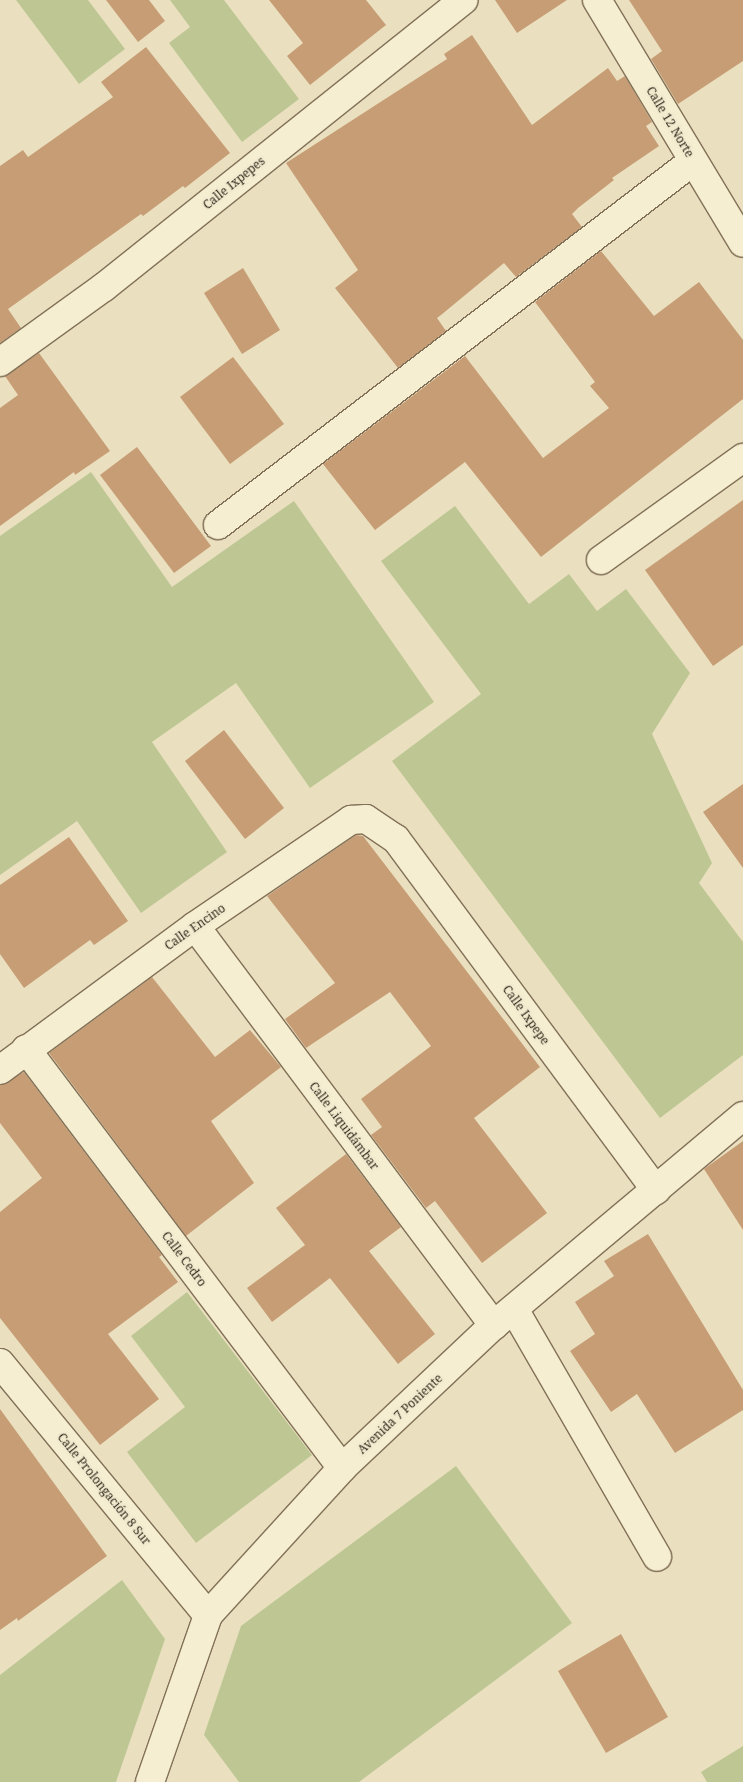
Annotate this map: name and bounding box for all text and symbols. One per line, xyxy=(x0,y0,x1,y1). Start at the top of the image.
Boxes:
street label: Calle 12 Norte xyxy=(643,84,697,160)
street label: Calle Ixpepes xyxy=(200,154,268,212)
street label: Calle Encino xyxy=(162,901,228,953)
street label: Calle Ixpepe xyxy=(500,982,552,1048)
street label: Calle Liquidámbar xyxy=(306,1079,382,1173)
street label: Calle Cedro xyxy=(159,1229,209,1289)
street label: Avenida 7 Poniente xyxy=(355,1371,445,1457)
street label: Calle Prolongación 8 Sur xyxy=(54,1430,154,1548)

